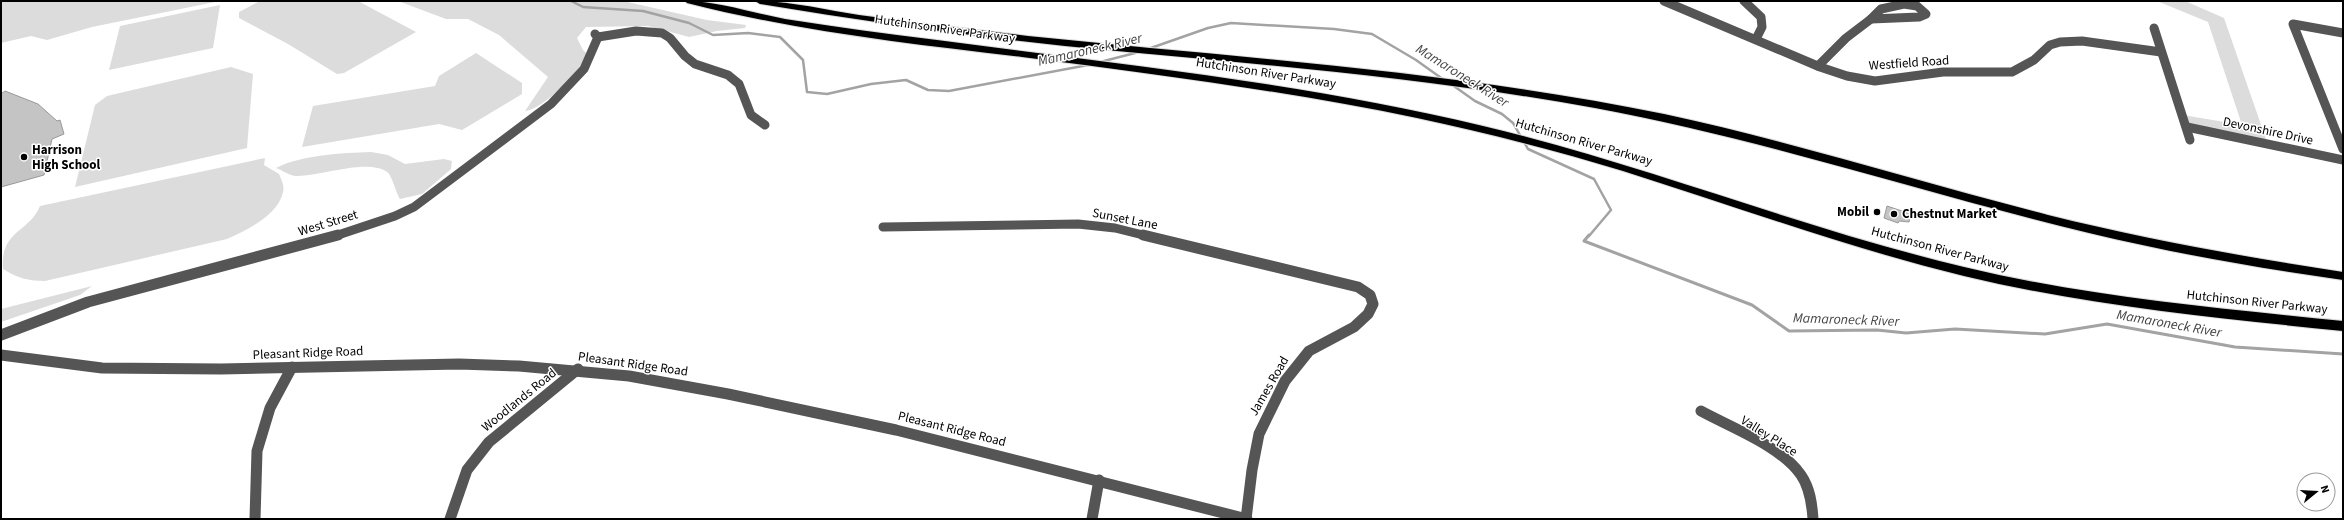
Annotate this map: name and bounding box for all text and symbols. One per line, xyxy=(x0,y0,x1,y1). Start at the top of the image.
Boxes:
street label: Hutchinson River Parkway xyxy=(874,10,1016,48)
water label: Mamaroneck River xyxy=(1036,28,1145,72)
water label: Mamaroneck River xyxy=(1412,39,1513,113)
street label: Westfield Road xyxy=(1868,51,1950,75)
street label: Hutchinson River Parkway xyxy=(1195,53,1337,93)
street label: Devonshire Drive xyxy=(2221,113,2315,149)
street label: Hutchinson River Parkway xyxy=(1513,114,1655,170)
place label: Harrison High School xyxy=(32,141,100,174)
marker: Harrison High School xyxy=(19,152,29,162)
place label: Mobil xyxy=(1837,203,1869,221)
street label: Sunset Lane xyxy=(1091,204,1159,234)
street label: West Street xyxy=(296,205,361,241)
place label: Chestnut Market xyxy=(1902,205,1997,223)
marker: Mobil xyxy=(1872,207,1882,217)
marker: Chestnut Market xyxy=(1889,209,1899,219)
street label: Hutchinson River Parkway xyxy=(1869,222,2011,276)
street label: Hutchinson River Parkway xyxy=(2186,286,2328,318)
water label: Mamaroneck River xyxy=(2115,305,2224,343)
water label: Mamaroneck River xyxy=(1793,308,1901,332)
street label: Pleasant Ridge Road xyxy=(252,342,364,364)
street label: Pleasant Ridge Road xyxy=(577,347,689,381)
street label: James Road xyxy=(1245,353,1293,419)
street label: Woodlands Road xyxy=(478,364,560,436)
street label: Pleasant Ridge Road xyxy=(896,407,1008,451)
street label: Valley Place xyxy=(1737,411,1801,461)
north arrow xyxy=(2296,472,2336,512)
text: N xyxy=(2317,483,2333,495)

